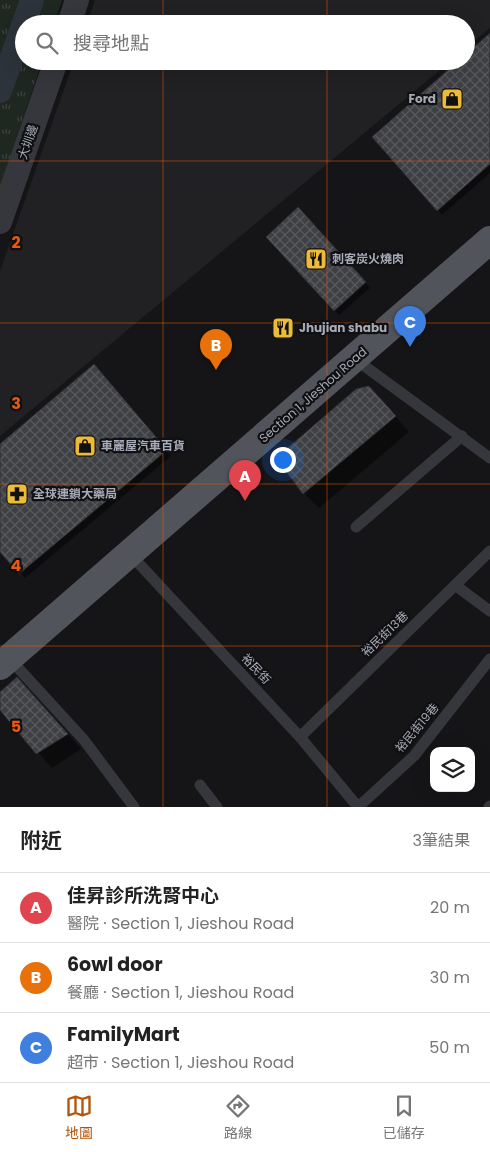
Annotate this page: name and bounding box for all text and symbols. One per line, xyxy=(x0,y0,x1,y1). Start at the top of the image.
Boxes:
search box xyxy=(15,15,475,70)
icon: search xyxy=(33,29,61,57)
text: 搜尋地點 xyxy=(73,30,149,57)
shop icon: Ford xyxy=(440,87,464,111)
place label: Ford xyxy=(409,90,436,107)
street label: 大圳邊 xyxy=(14,122,41,162)
text: 2 xyxy=(11,231,21,254)
restaurant icon: 刺客炭火燒肉 xyxy=(304,247,328,271)
place label: 刺客炭火燒肉 xyxy=(332,250,404,267)
pin: C xyxy=(394,306,426,347)
restaurant icon: Jhujian shabu xyxy=(271,316,295,340)
place label: Jhujian shabu xyxy=(299,319,387,336)
pin: B xyxy=(200,329,232,370)
street label: Section 1, Jieshou Road xyxy=(255,343,370,446)
text: 3 xyxy=(11,392,21,415)
shop icon: 車麗屋汽車百貨 xyxy=(73,434,97,458)
place label: 車麗屋汽車百貨 xyxy=(101,437,185,454)
your location xyxy=(270,447,296,473)
pin: A xyxy=(229,460,261,501)
pharmacy icon: 全球連鎖大藥局 xyxy=(5,482,29,506)
place label: 全球連鎖大藥局 xyxy=(33,485,117,502)
text: 4 xyxy=(11,554,22,577)
street label: 裕民街13巷 xyxy=(358,607,412,660)
street label: 裕民街 xyxy=(238,650,275,688)
street label: 裕民街19巷 xyxy=(391,699,442,756)
text: 5 xyxy=(11,715,21,738)
map controls xyxy=(430,747,475,792)
button: layers xyxy=(430,747,475,792)
text: 附近 xyxy=(20,826,62,855)
text: 3筆結果 xyxy=(413,829,470,852)
text: 佳昇診所洗腎中心 xyxy=(67,882,219,909)
text: A xyxy=(30,896,42,919)
text: 20 m xyxy=(430,896,470,919)
text: 醫院 · Section 1, Jieshou Road xyxy=(67,912,294,935)
text: 6owl door xyxy=(67,951,163,978)
text: B xyxy=(31,966,41,989)
text: 30 m xyxy=(430,966,470,989)
text: 餐廳 · Section 1, Jieshou Road xyxy=(67,981,294,1004)
text: FamilyMart xyxy=(67,1021,180,1048)
text: C xyxy=(30,1036,42,1059)
text: 50 m xyxy=(429,1036,470,1059)
text: 超市 · Section 1, Jieshou Road xyxy=(67,1051,294,1074)
tab: 地圖 xyxy=(65,1092,93,1144)
tab: 路線 xyxy=(224,1092,252,1144)
tab: 已儲存 xyxy=(383,1092,425,1144)

